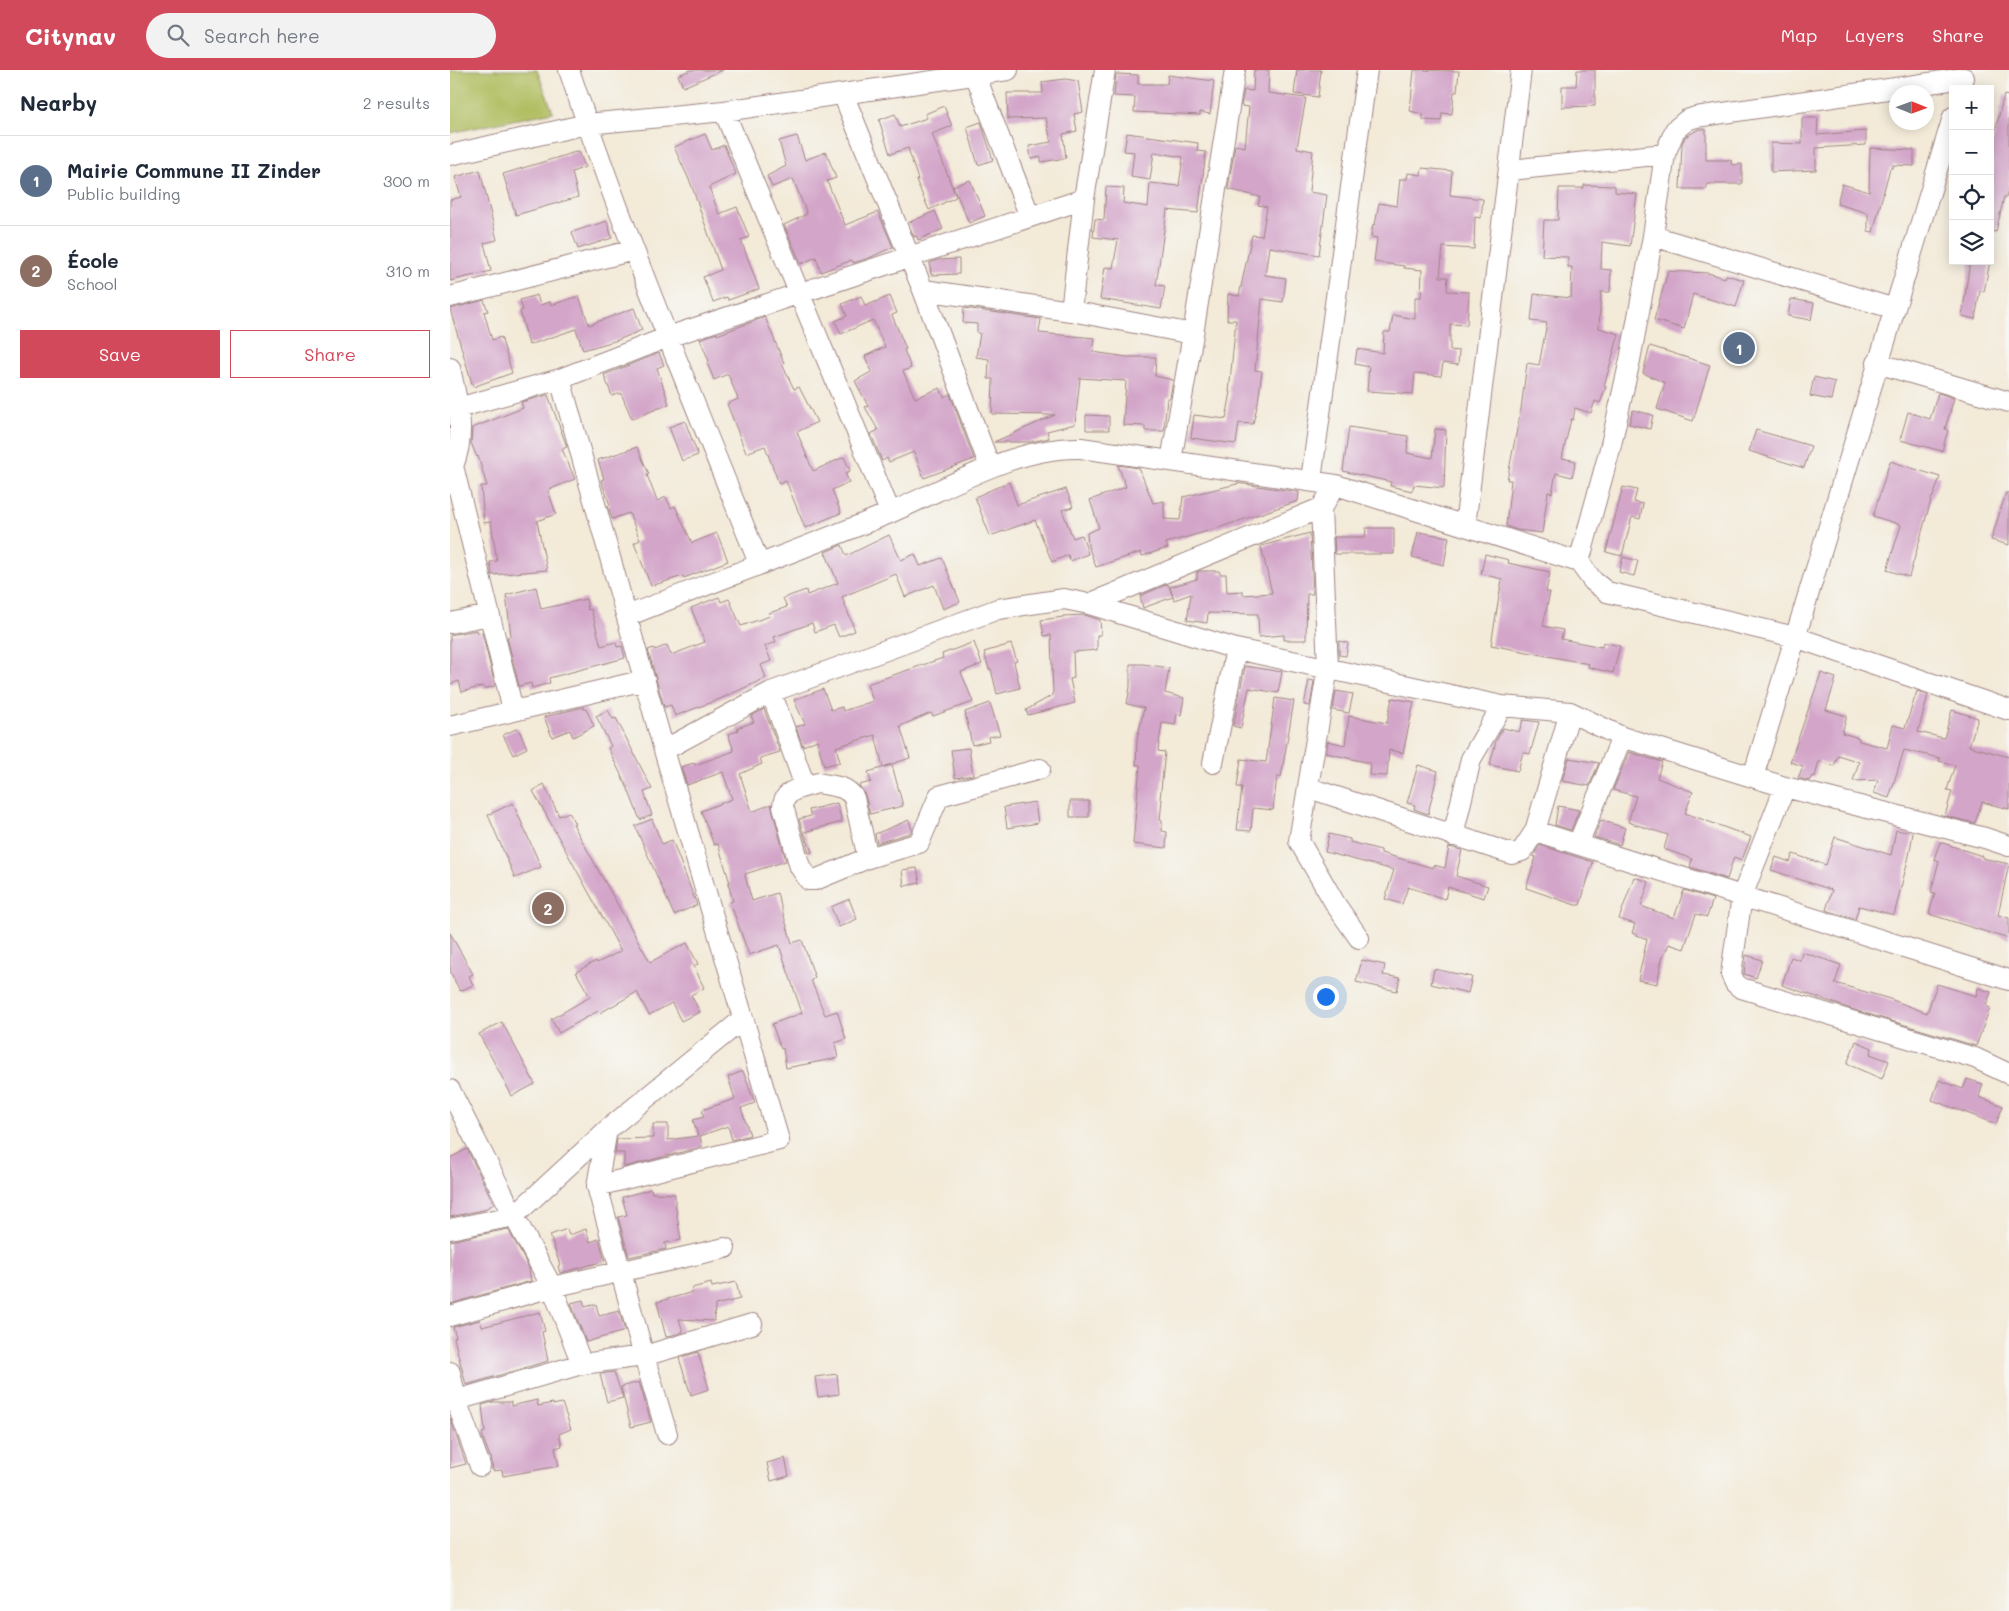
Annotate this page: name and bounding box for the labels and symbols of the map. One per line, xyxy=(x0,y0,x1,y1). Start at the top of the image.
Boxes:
north arrow xyxy=(1889,85,1934,130)
pin: 1 xyxy=(1723,329,1755,367)
pin: 2 xyxy=(532,889,564,927)
your location xyxy=(1313,984,1339,1010)

